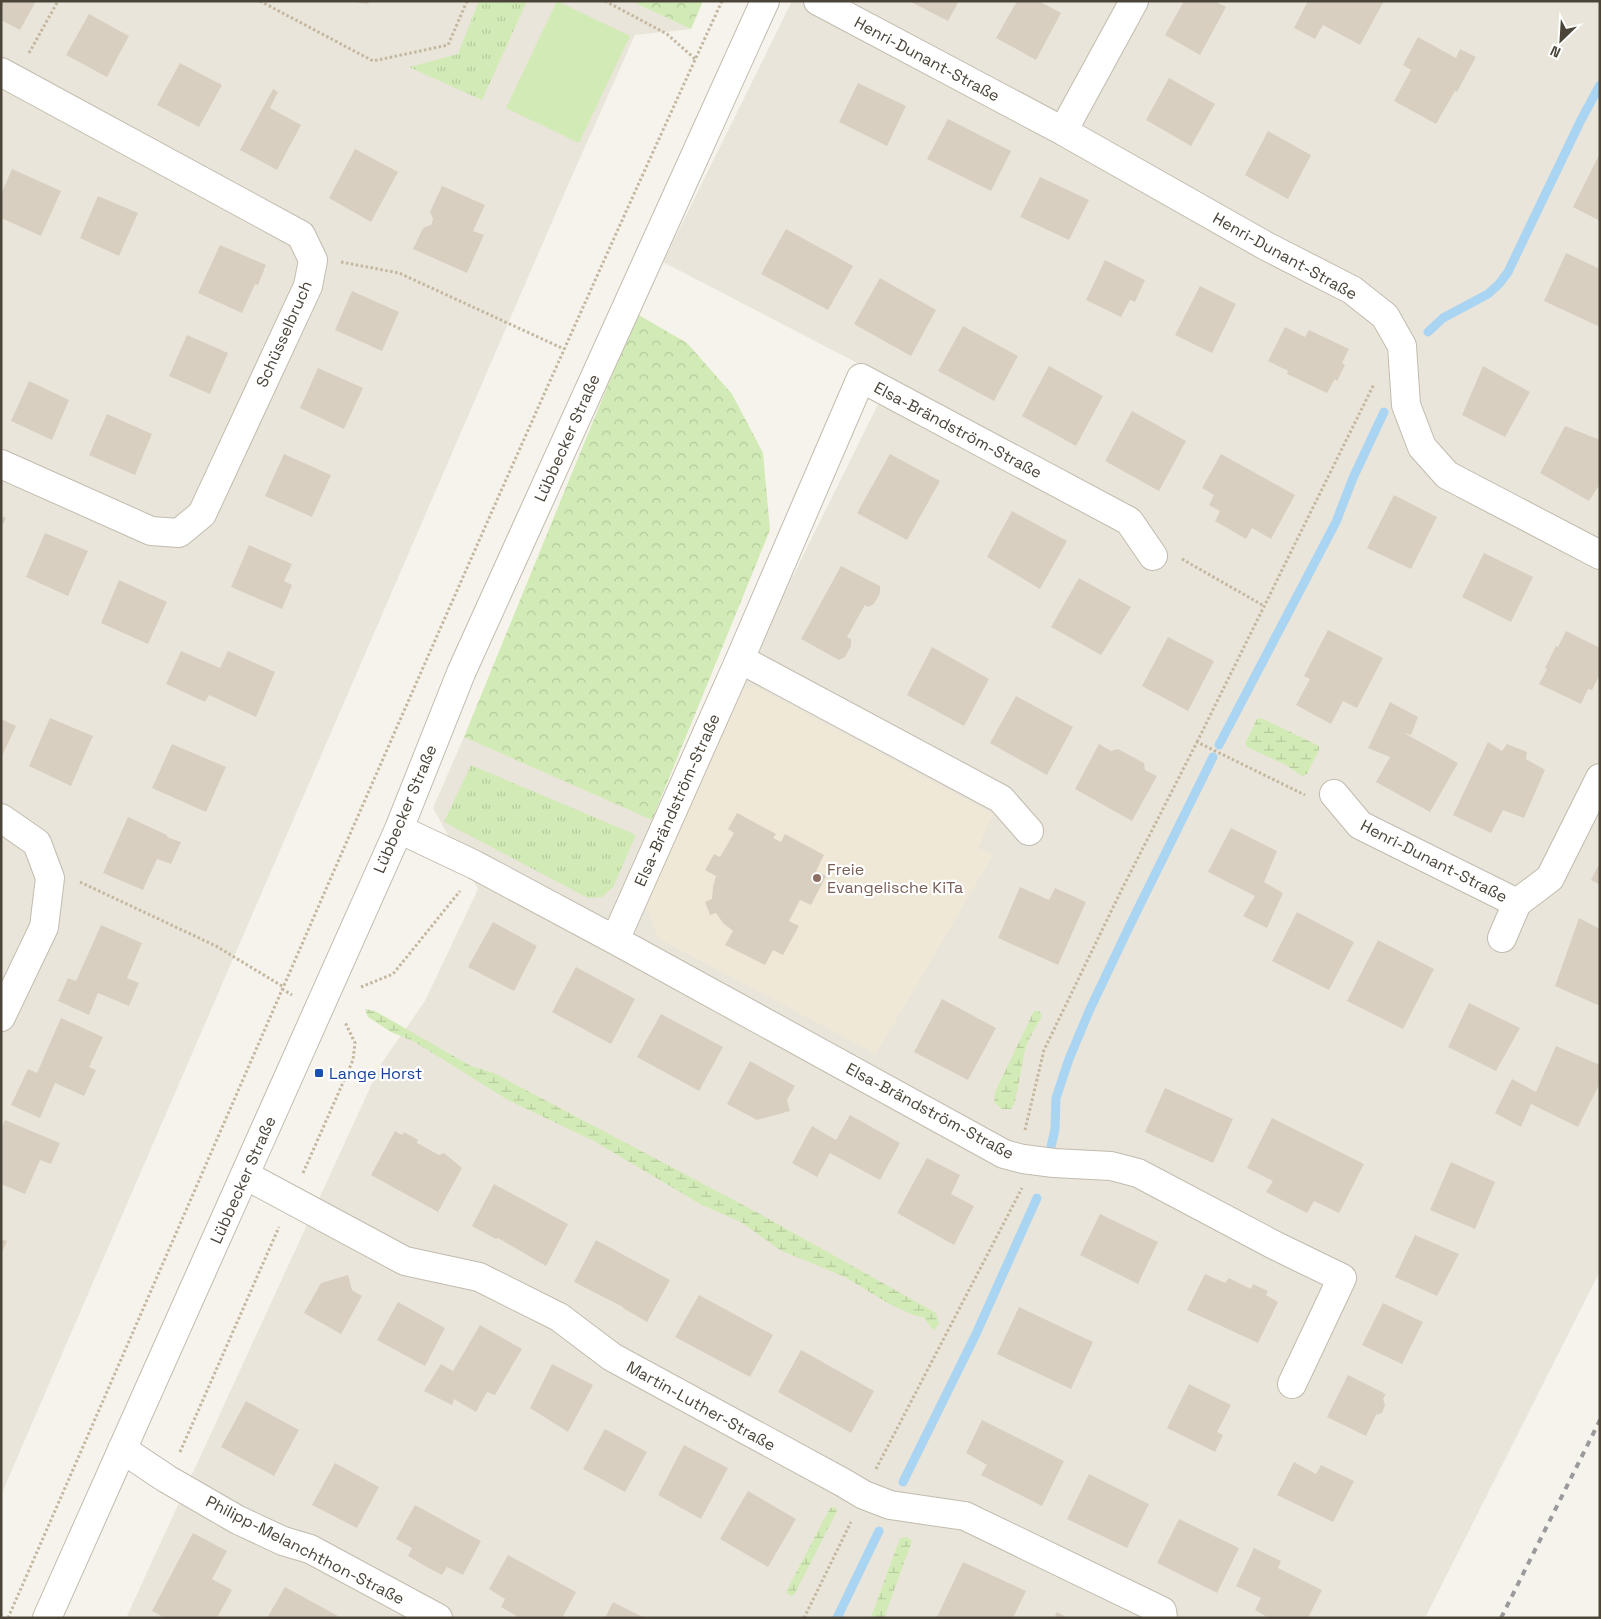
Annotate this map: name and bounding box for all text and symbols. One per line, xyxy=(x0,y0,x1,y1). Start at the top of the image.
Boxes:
street label: Henri-Dunant-Straße xyxy=(851,12,1003,106)
north arrow xyxy=(1536,15,1586,65)
text: N xyxy=(1547,42,1564,62)
street label: Henri-Dunant-Straße xyxy=(1209,208,1361,304)
street label: Schüsselbruch xyxy=(251,277,317,391)
street label: Lübbecker Straße xyxy=(529,371,605,505)
street label: Elsa-Brändström-Straße xyxy=(870,377,1046,483)
street label: Elsa-Brändström-Straße xyxy=(629,710,725,890)
street label: Lübbecker Straße xyxy=(368,742,442,876)
street label: Henri-Dunant-Straße xyxy=(1357,815,1511,907)
place label: Freie Evangelische KiTa xyxy=(827,859,963,898)
marker: Freie Evangelische KiTa xyxy=(811,872,823,884)
street label: Elsa-Brändström-Straße xyxy=(842,1058,1018,1164)
place label: Lange Horst xyxy=(329,1063,422,1084)
marker: Lange Horst xyxy=(313,1067,325,1079)
street label: Lübbecker Straße xyxy=(205,1113,281,1247)
street label: Martin-Luther-Straße xyxy=(623,1356,779,1456)
street label: Philipp-Melanchthon-Straße xyxy=(202,1491,408,1609)

